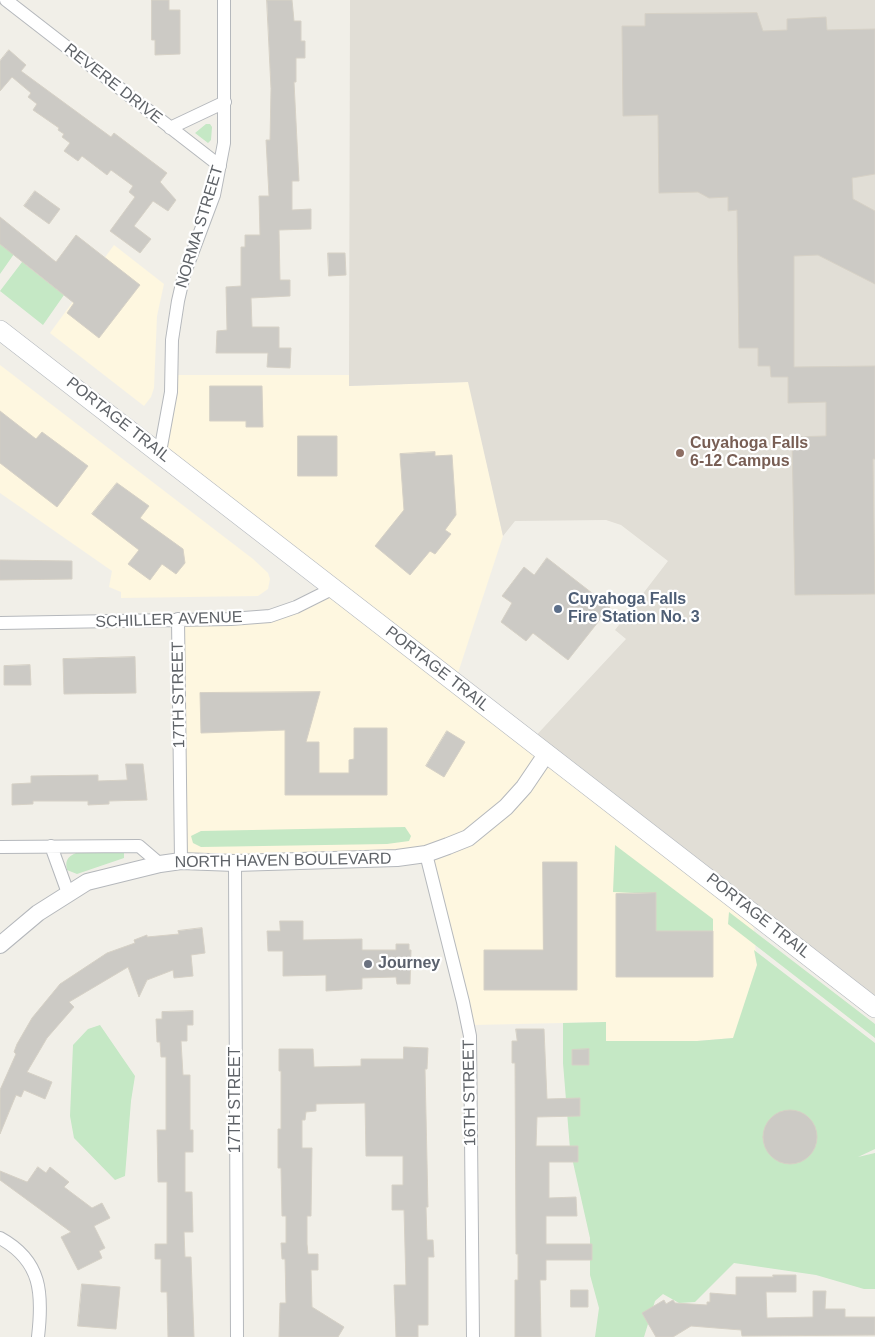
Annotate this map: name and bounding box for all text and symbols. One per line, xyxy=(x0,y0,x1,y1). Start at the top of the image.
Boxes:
street label: REVERE DRIVE xyxy=(60,40,166,128)
street label: NORMA STREET xyxy=(172,163,228,291)
street label: PORTAGE TRAIL xyxy=(62,373,174,467)
place label: Cuyahoga Falls 6-12 Campus xyxy=(690,434,808,472)
marker: Cuyahoga Falls 6-12 Campus xyxy=(674,447,686,459)
place label: Cuyahoga Falls Fire Station No. 3 xyxy=(568,590,700,628)
marker: Cuyahoga Falls Fire Station No. 3 xyxy=(552,603,564,615)
street label: SCHILLER AVENUE xyxy=(95,608,243,632)
street label: PORTAGE TRAIL xyxy=(381,622,493,716)
street label: 17TH STREET xyxy=(168,641,190,749)
street label: NORTH HAVEN BOULEVARD xyxy=(174,850,392,872)
street label: PORTAGE TRAIL xyxy=(702,869,814,963)
place label: Journey xyxy=(378,954,440,974)
marker: Journey xyxy=(362,958,374,970)
street label: 16TH STREET xyxy=(459,1039,481,1147)
street label: 17TH STREET xyxy=(226,1047,246,1153)

